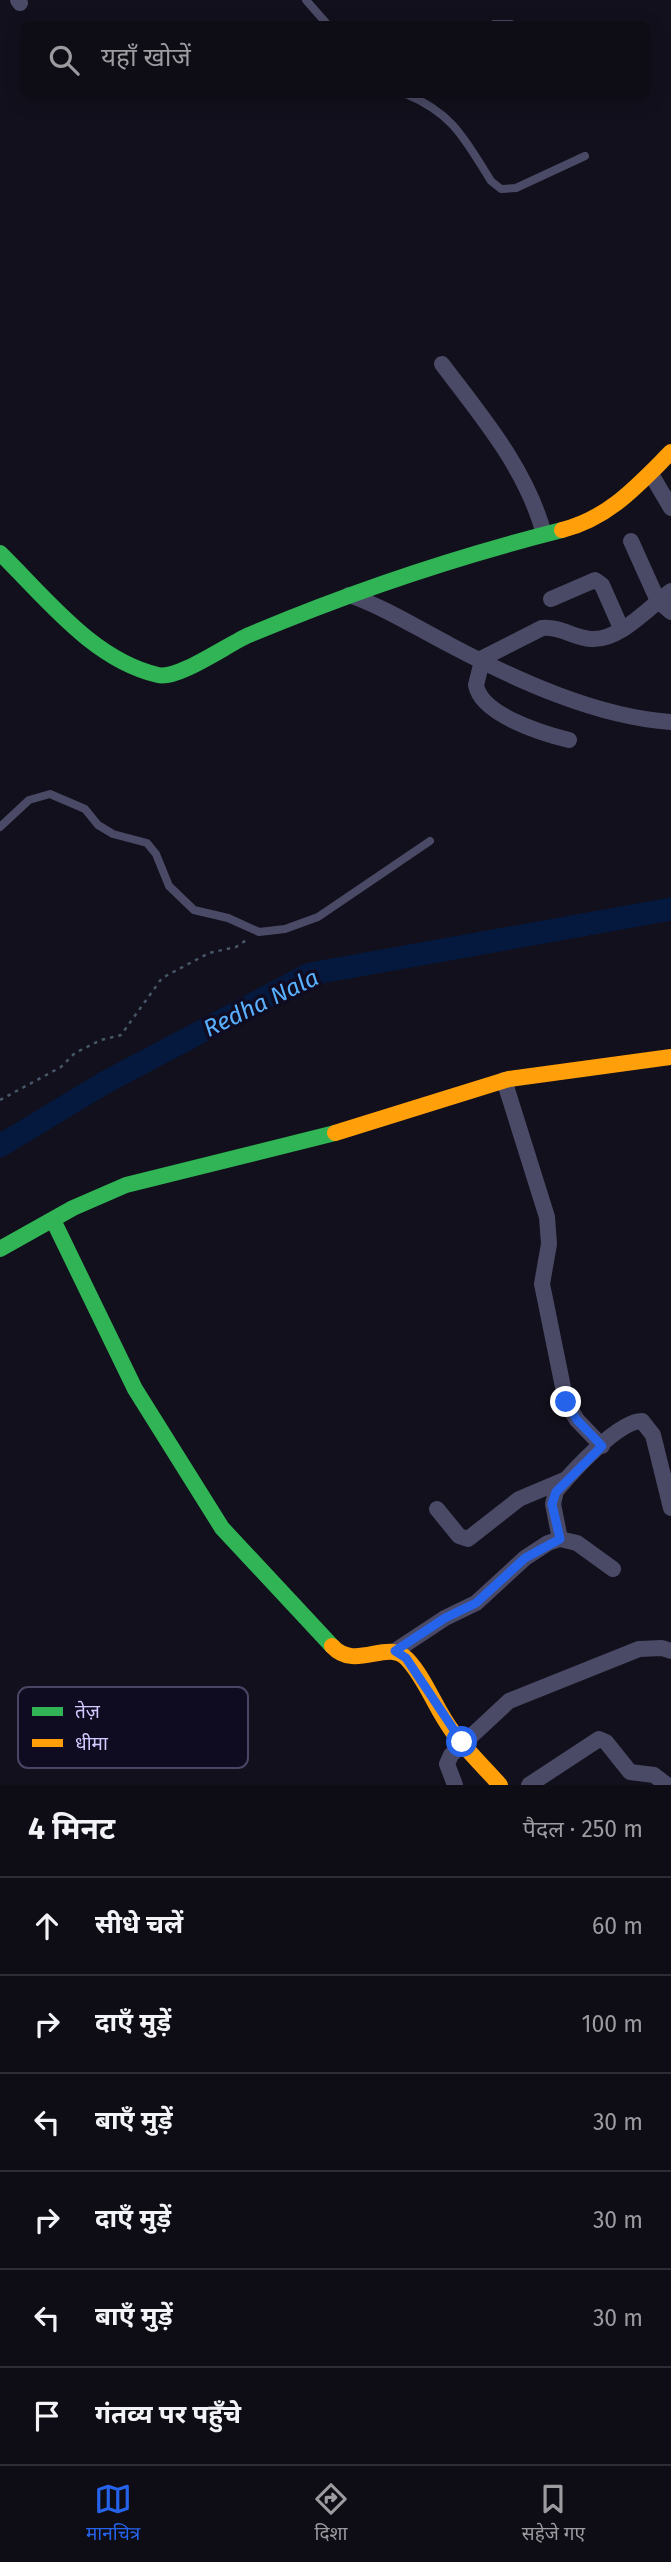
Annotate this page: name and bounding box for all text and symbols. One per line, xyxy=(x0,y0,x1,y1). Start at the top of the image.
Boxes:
search box xyxy=(21,21,650,98)
icon: search xyxy=(45,41,83,79)
text: यहाँ खोजें xyxy=(101,42,191,73)
water label: Redha Nala xyxy=(199,963,323,1043)
route end xyxy=(550,1386,581,1417)
legend xyxy=(18,1687,248,1768)
text: तेज़ xyxy=(75,1700,101,1723)
route start xyxy=(446,1726,477,1757)
text: धीमा xyxy=(75,1732,109,1755)
text: 4 मिनट xyxy=(28,1811,115,1847)
text: पैदल · 250 m xyxy=(523,1815,643,1843)
icon: ahead xyxy=(28,1907,66,1945)
text: सीधे चलें xyxy=(95,1909,183,1940)
text: 60 m xyxy=(592,1912,643,1940)
icon: right xyxy=(28,2005,66,2043)
text: दाएँ मुड़ें xyxy=(95,2007,171,2038)
text: 100 m xyxy=(582,2010,643,2038)
icon: left xyxy=(28,2103,66,2141)
text: बाएँ मुड़ें xyxy=(95,2105,172,2136)
text: 30 m xyxy=(593,2108,643,2136)
icon: right xyxy=(28,2201,66,2239)
text: दाएँ मुड़ें xyxy=(95,2203,171,2234)
text: 30 m xyxy=(593,2206,643,2234)
icon: left xyxy=(28,2299,66,2337)
text: बाएँ मुड़ें xyxy=(95,2301,172,2332)
text: 30 m xyxy=(593,2304,643,2332)
icon: arrive xyxy=(28,2397,66,2435)
text: गंतव्य पर पहुँचे xyxy=(95,2399,241,2430)
tab: मानचित्र xyxy=(86,2480,140,2548)
tab: दिशा xyxy=(312,2480,350,2548)
tab: सहेजे गए xyxy=(522,2480,585,2548)

